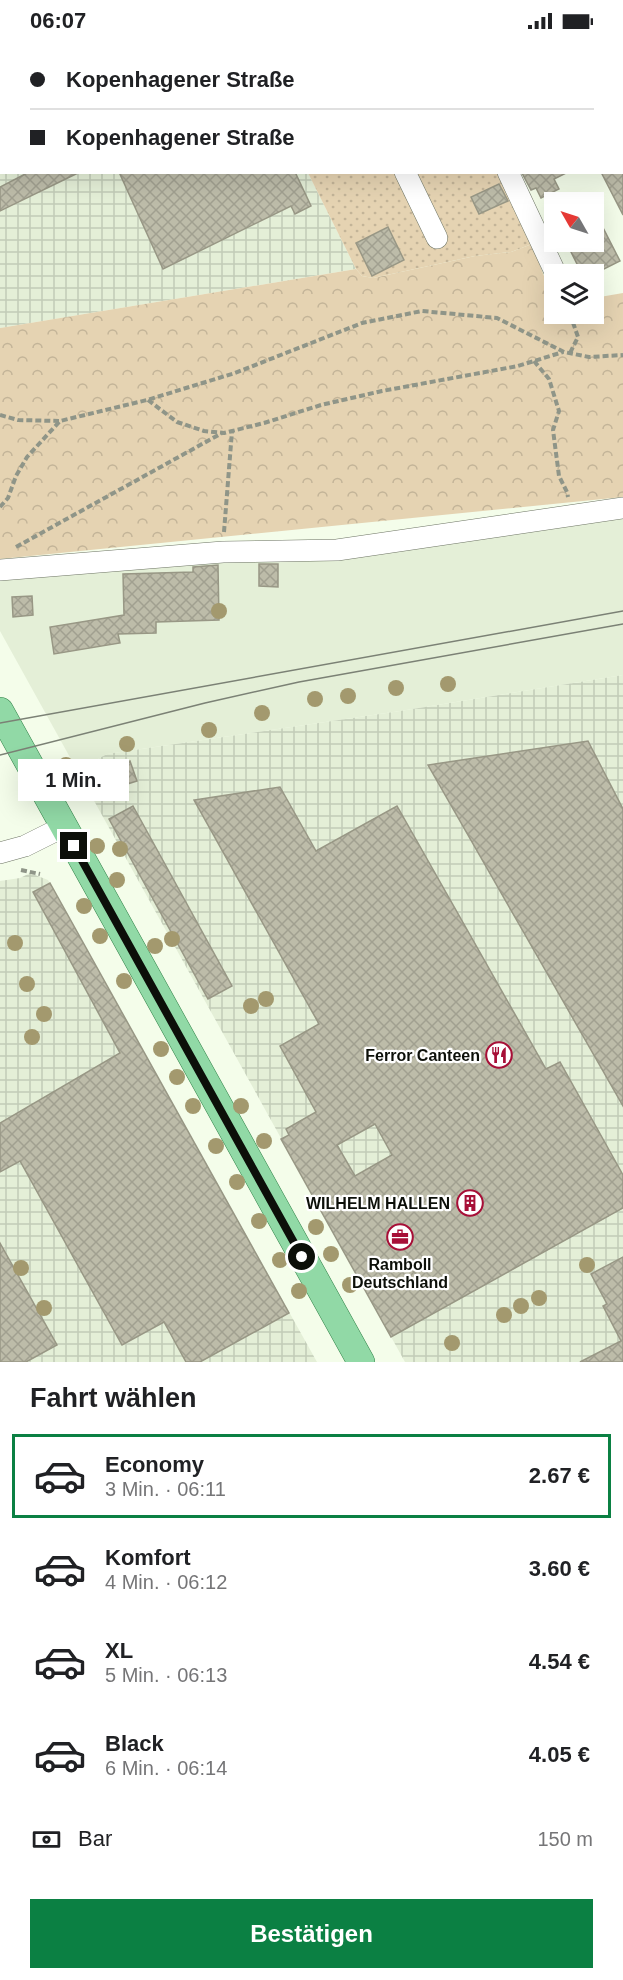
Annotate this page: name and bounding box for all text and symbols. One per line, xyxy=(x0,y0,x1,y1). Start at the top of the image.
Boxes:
text: 06:07 xyxy=(30,8,86,33)
text: Kopenhagener Straße xyxy=(66,67,295,92)
text: Kopenhagener Straße xyxy=(66,125,295,150)
north arrow xyxy=(544,192,604,252)
map controls xyxy=(544,192,604,324)
button: layers xyxy=(544,264,604,324)
callout: 1 Min. xyxy=(19,759,130,801)
text: 1 Min. xyxy=(45,769,102,791)
route end xyxy=(60,832,87,859)
restaurant icon: Ferror Canteen xyxy=(484,1040,514,1070)
place label: Ferror Canteen xyxy=(365,1047,480,1064)
building icon: WILHELM HALLEN xyxy=(455,1188,485,1218)
place label: WILHELM HALLEN xyxy=(306,1195,450,1212)
office icon: Ramboll Deutschland xyxy=(385,1222,415,1252)
route start xyxy=(288,1243,315,1270)
place label: Ramboll Deutschland xyxy=(352,1256,448,1291)
text: Fahrt wählen xyxy=(30,1383,197,1413)
icon: car xyxy=(33,1449,87,1503)
text: Economy xyxy=(105,1452,204,1477)
text: 2.67 € xyxy=(529,1463,590,1488)
text: 3 Min. · 06:11 xyxy=(105,1478,226,1500)
icon: car xyxy=(33,1542,87,1596)
text: Komfort xyxy=(105,1545,191,1570)
text: 3.60 € xyxy=(529,1556,590,1581)
text: 4 Min. · 06:12 xyxy=(105,1571,227,1593)
icon: car xyxy=(33,1635,87,1689)
text: XL xyxy=(105,1638,133,1663)
text: 4.54 € xyxy=(529,1649,590,1674)
text: 5 Min. · 06:13 xyxy=(105,1664,227,1686)
icon: car xyxy=(33,1728,87,1782)
text: Black xyxy=(105,1731,164,1756)
text: 4.05 € xyxy=(529,1742,590,1767)
text: 6 Min. · 06:14 xyxy=(105,1757,227,1779)
icon: cash xyxy=(30,1823,63,1856)
text: Bar xyxy=(78,1826,112,1851)
text: 150 m xyxy=(537,1828,593,1850)
button: Bestätigen xyxy=(30,1899,593,1968)

